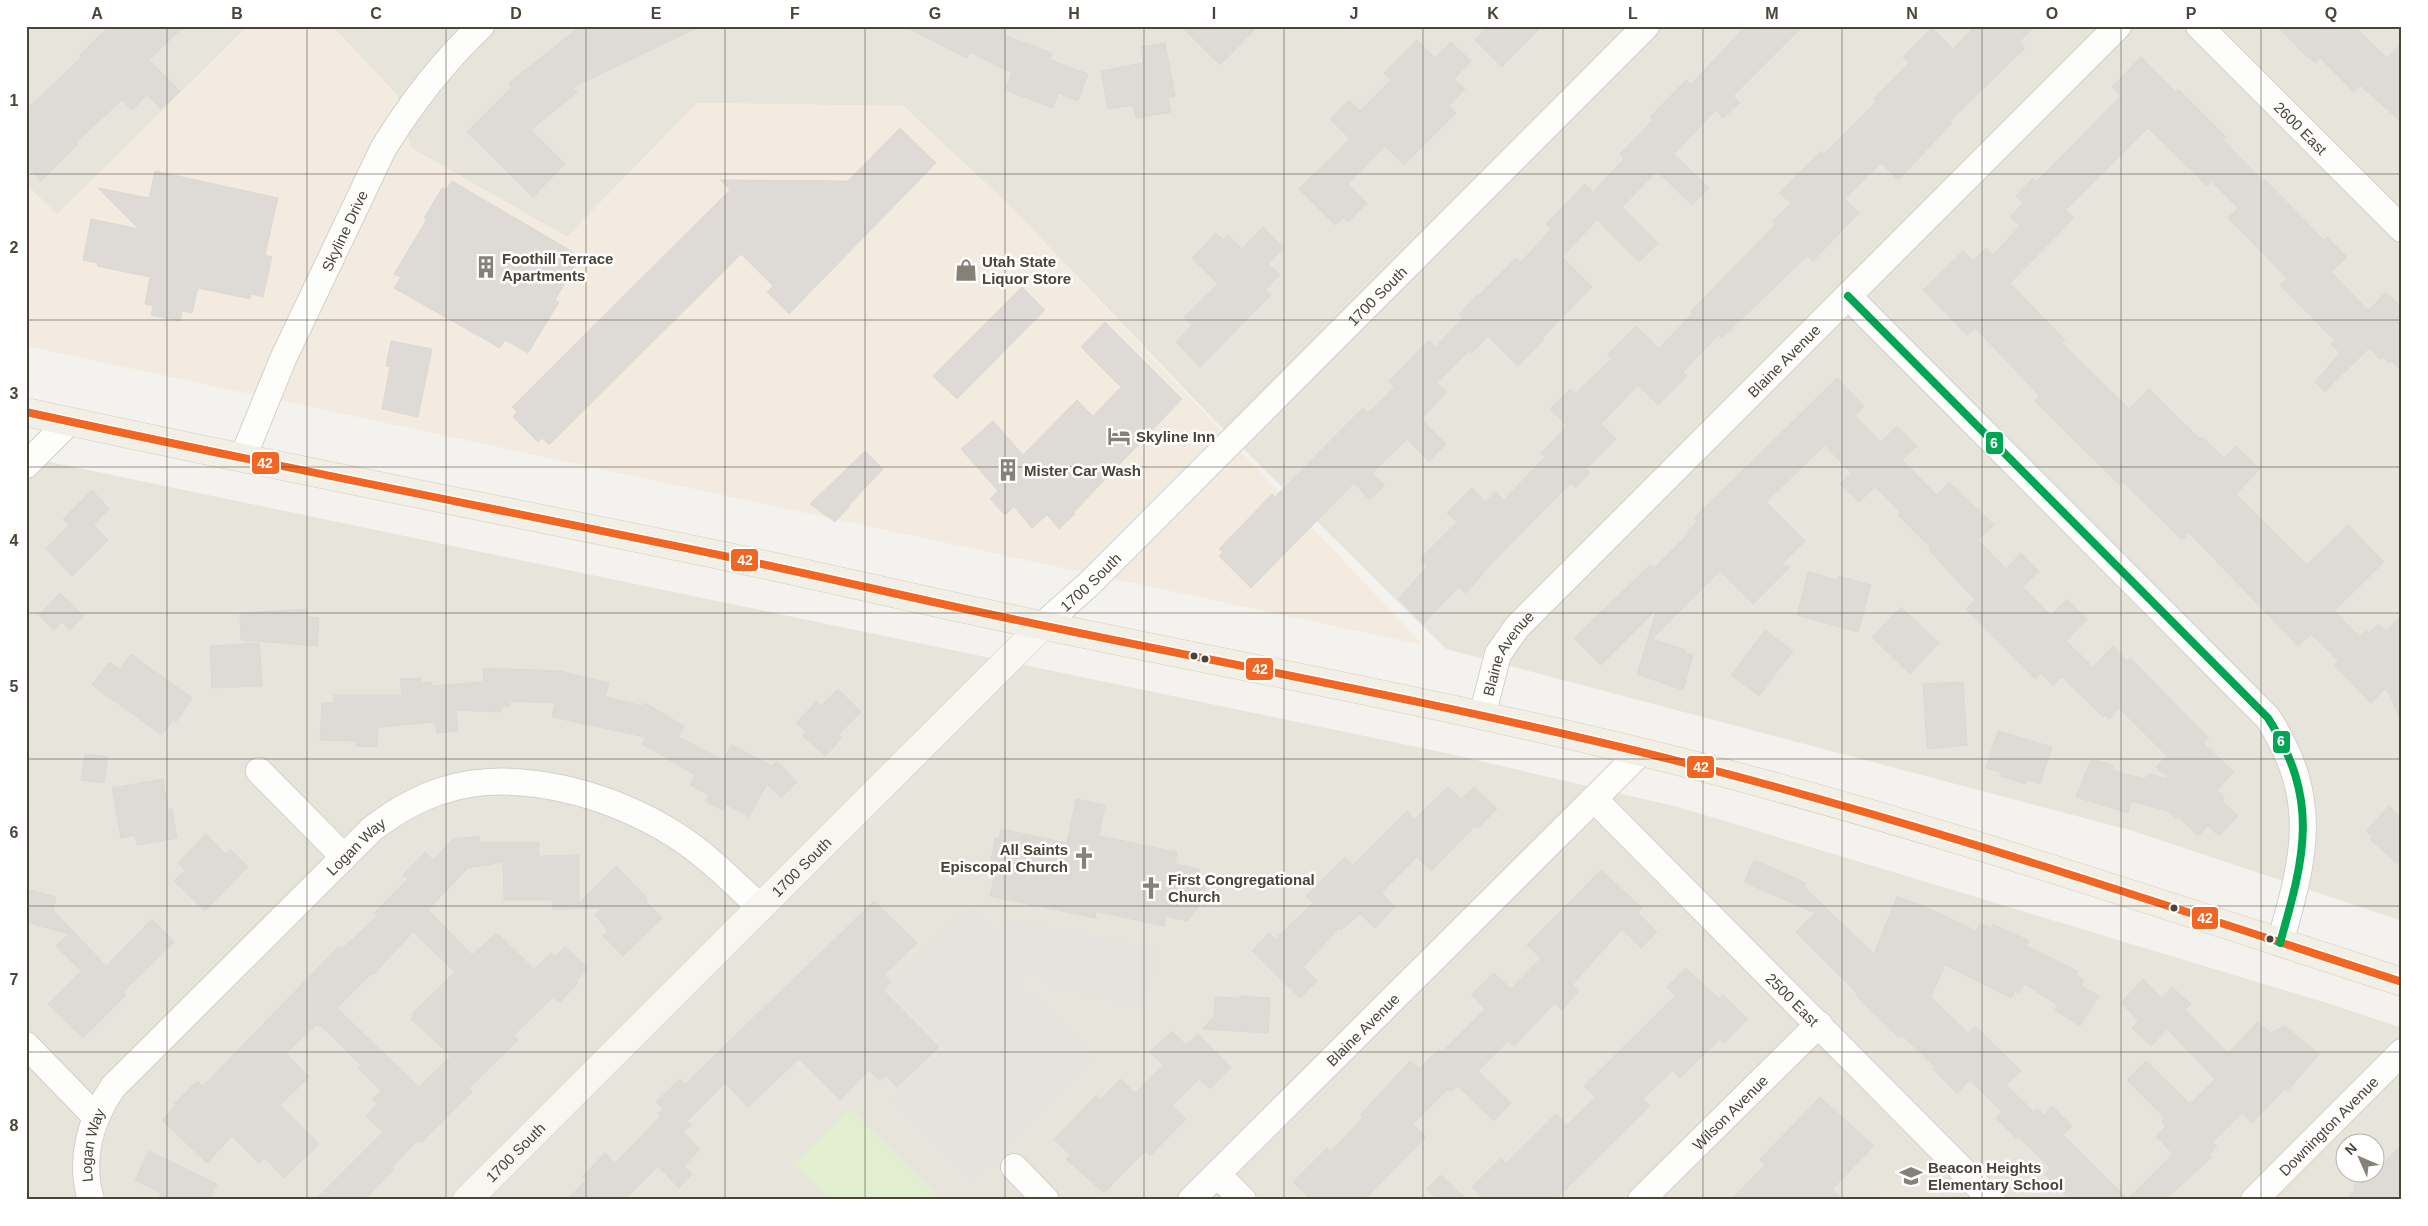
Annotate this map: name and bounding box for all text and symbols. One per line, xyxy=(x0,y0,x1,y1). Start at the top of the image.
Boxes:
text: A xyxy=(91,5,103,22)
text: B xyxy=(231,5,243,22)
text: C xyxy=(370,5,382,22)
text: D xyxy=(510,5,522,22)
text: E xyxy=(651,5,662,22)
text: F xyxy=(790,5,800,22)
text: G xyxy=(929,5,941,22)
text: H xyxy=(1068,5,1080,22)
text: I xyxy=(1212,5,1216,22)
text: J xyxy=(1350,5,1358,22)
text: K xyxy=(1487,5,1499,22)
text: L xyxy=(1628,5,1638,22)
text: M xyxy=(1765,5,1779,22)
text: N xyxy=(1906,5,1918,22)
text: O xyxy=(2046,5,2058,22)
text: P xyxy=(2186,5,2197,22)
text: Q xyxy=(2325,5,2337,22)
text: 1 xyxy=(10,92,19,109)
street label: 2600 East xyxy=(2271,98,2331,158)
street label: Skyline Drive xyxy=(318,187,371,274)
text: 2 xyxy=(10,239,19,256)
place label: Foothill Terrace Apartments xyxy=(502,250,613,284)
place label: Utah State Liquor Store xyxy=(982,253,1071,287)
building icon: Foothill Terrace Apartments xyxy=(473,254,499,280)
shop icon: Utah State Liquor Store xyxy=(953,257,979,283)
street label: 1700 South xyxy=(1344,263,1410,329)
street label: Blaine Avenue xyxy=(1744,321,1823,400)
text: 3 xyxy=(10,385,19,402)
hotel icon: Skyline Inn xyxy=(1106,423,1132,449)
place label: Skyline Inn xyxy=(1136,428,1215,445)
line badge: 6 xyxy=(1985,431,2004,455)
text: 6 xyxy=(1990,435,1998,451)
line badge: 42 xyxy=(251,451,280,475)
text: 42 xyxy=(257,455,273,471)
building icon: Mister Car Wash xyxy=(995,457,1021,483)
place label: Mister Car Wash xyxy=(1024,462,1141,479)
text: 4 xyxy=(10,532,19,549)
line badge: 42 xyxy=(730,548,759,572)
street label: 1700 South xyxy=(1056,549,1124,614)
text: 42 xyxy=(737,552,753,568)
street label: Blaine Avenue xyxy=(1479,607,1537,698)
unlabelled marker xyxy=(1189,651,1199,661)
unlabelled marker xyxy=(1200,654,1210,664)
line badge: 42 xyxy=(1245,657,1274,681)
text: 42 xyxy=(1252,661,1268,677)
text: 5 xyxy=(10,678,19,695)
line badge: 6 xyxy=(2272,730,2291,754)
text: 6 xyxy=(2277,733,2285,749)
line badge: 42 xyxy=(1686,755,1715,779)
text: 42 xyxy=(1693,759,1709,775)
street label: Logan Way xyxy=(322,814,389,878)
text: 6 xyxy=(10,824,19,841)
street label: 1700 South xyxy=(768,833,834,900)
place label: All Saints Episcopal Church xyxy=(940,841,1068,875)
church icon: All Saints Episcopal Church xyxy=(1071,845,1097,871)
place label: First Congregational Church xyxy=(1168,871,1315,905)
church icon: First Congregational Church xyxy=(1138,875,1164,901)
unlabelled marker xyxy=(2169,903,2179,913)
line badge: 42 xyxy=(2191,906,2219,930)
text: 42 xyxy=(2197,910,2213,926)
unlabelled marker xyxy=(2265,934,2275,944)
street label: 2500 East xyxy=(1763,969,1823,1030)
text: 7 xyxy=(10,971,19,988)
street label: Blaine Avenue xyxy=(1323,989,1402,1069)
street label: Wilson Avenue xyxy=(1689,1071,1771,1153)
street label: Downington Avenue xyxy=(2275,1073,2381,1179)
street label: Logan Way xyxy=(78,1105,108,1183)
text: 8 xyxy=(10,1117,19,1134)
street label: 1700 South xyxy=(482,1119,548,1185)
north arrow xyxy=(2336,1134,2386,1184)
text: N xyxy=(2342,1140,2360,1158)
place label: Beacon Heights Elementary School xyxy=(1928,1159,2063,1193)
school or university icon: Beacon Heights Elementary School xyxy=(1898,1163,1924,1189)

